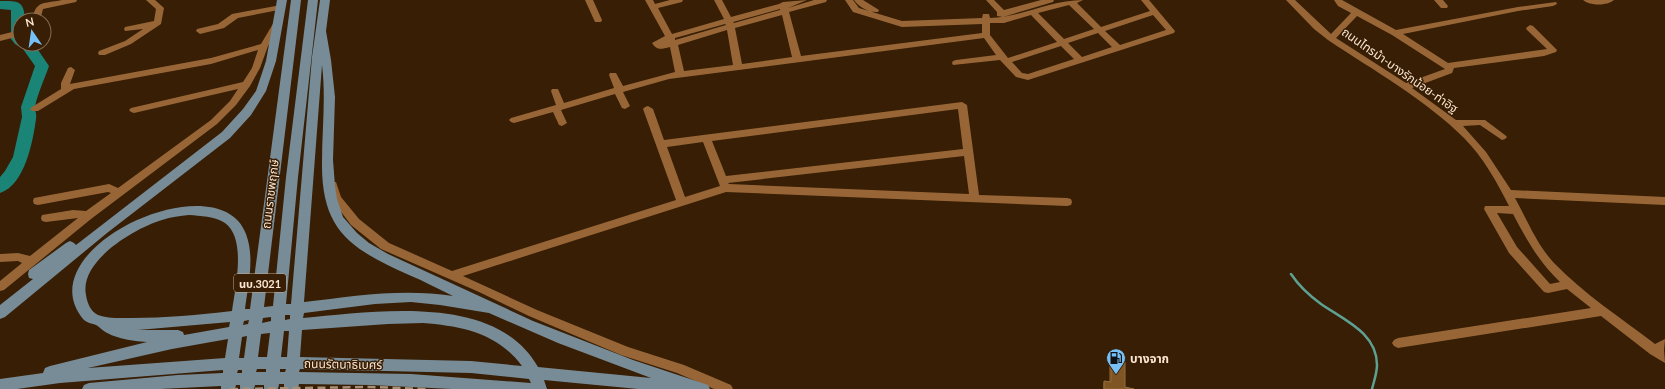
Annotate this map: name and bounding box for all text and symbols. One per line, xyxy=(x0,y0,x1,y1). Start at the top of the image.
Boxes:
north arrow xyxy=(12,12,52,52)
text: N xyxy=(24,14,35,29)
street label: ถนนไทรม้า-บางรักน้อย-ท่าอิฐ xyxy=(1339,24,1461,116)
street label: ถนนราชพฤกษ์ xyxy=(258,158,282,230)
road number: นบ.3021 xyxy=(234,274,286,292)
fuel station icon: บางจาก xyxy=(1105,347,1127,375)
place label: บางจาก xyxy=(1130,351,1169,366)
street label: ถนนรัตนาธิเบศร์ xyxy=(304,356,383,372)

